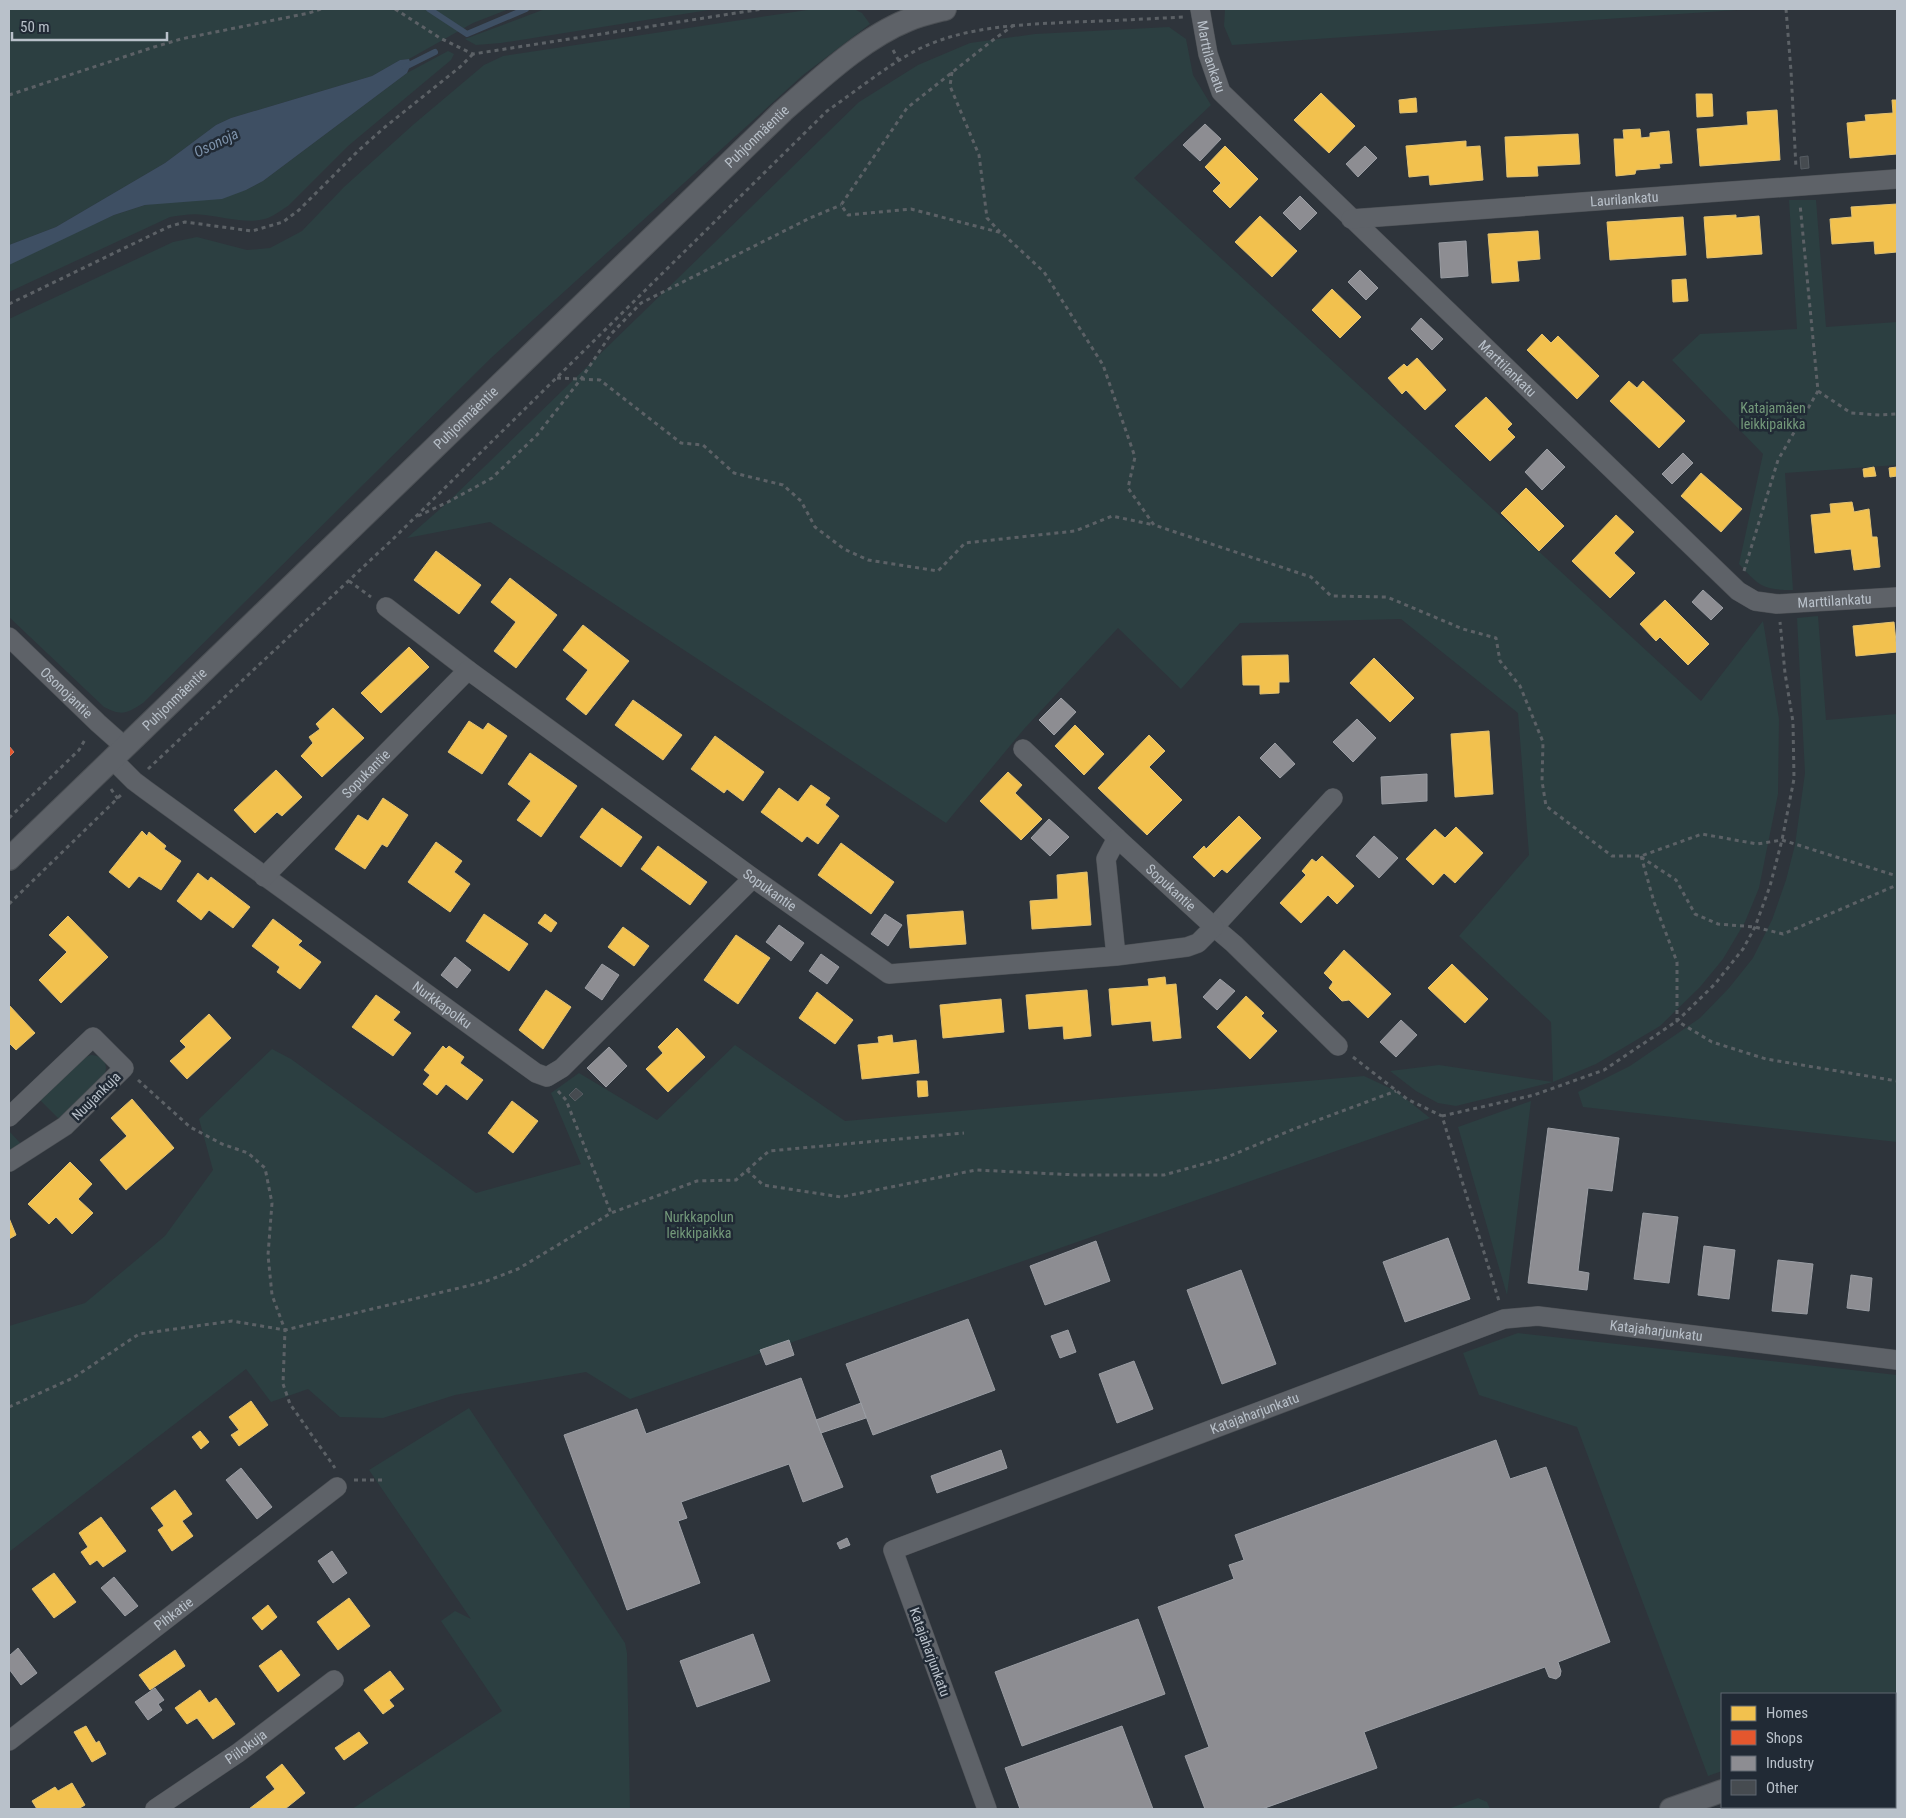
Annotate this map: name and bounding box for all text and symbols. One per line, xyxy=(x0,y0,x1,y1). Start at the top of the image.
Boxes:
scale bar xyxy=(12,10,168,42)
text: 50 m xyxy=(20,18,50,36)
street label: Marttilankatu xyxy=(1194,19,1229,95)
street label: Puhjonmäentie xyxy=(722,101,792,171)
water label: Osonoja xyxy=(191,125,241,161)
street label: Laurilankatu xyxy=(1590,189,1659,209)
street label: Marttilankatu xyxy=(1475,337,1540,400)
street label: Puhjonmäentie xyxy=(430,383,501,452)
park label: Katajamäen leikkipaikka xyxy=(1740,400,1806,432)
street label: Marttilankatu xyxy=(1797,590,1872,611)
street label: Osonojantie xyxy=(37,664,96,722)
street label: Puhjonmäentie xyxy=(139,664,210,734)
street label: Sopukantie xyxy=(338,746,393,801)
street label: Sopukantie xyxy=(1143,861,1199,915)
street label: Sopukantie xyxy=(740,865,800,914)
street label: Nurkkapolku xyxy=(409,978,475,1032)
street label: Nuujankuja xyxy=(69,1069,123,1123)
park label: Nurkkapolun leikkipaikka xyxy=(664,1209,734,1241)
street label: Katajaharjunkatu xyxy=(1609,1317,1704,1344)
street label: Katajaharjunkatu xyxy=(1208,1389,1301,1437)
street label: Pihkatie xyxy=(151,1593,196,1634)
street label: Katajaharjunkatu xyxy=(907,1605,953,1699)
legend xyxy=(1721,1693,1896,1808)
text: Homes xyxy=(1766,1704,1808,1722)
street label: Piilokuja xyxy=(222,1726,270,1767)
text: Shops xyxy=(1766,1729,1803,1747)
text: Industry xyxy=(1766,1754,1814,1772)
text: Other xyxy=(1766,1779,1799,1797)

